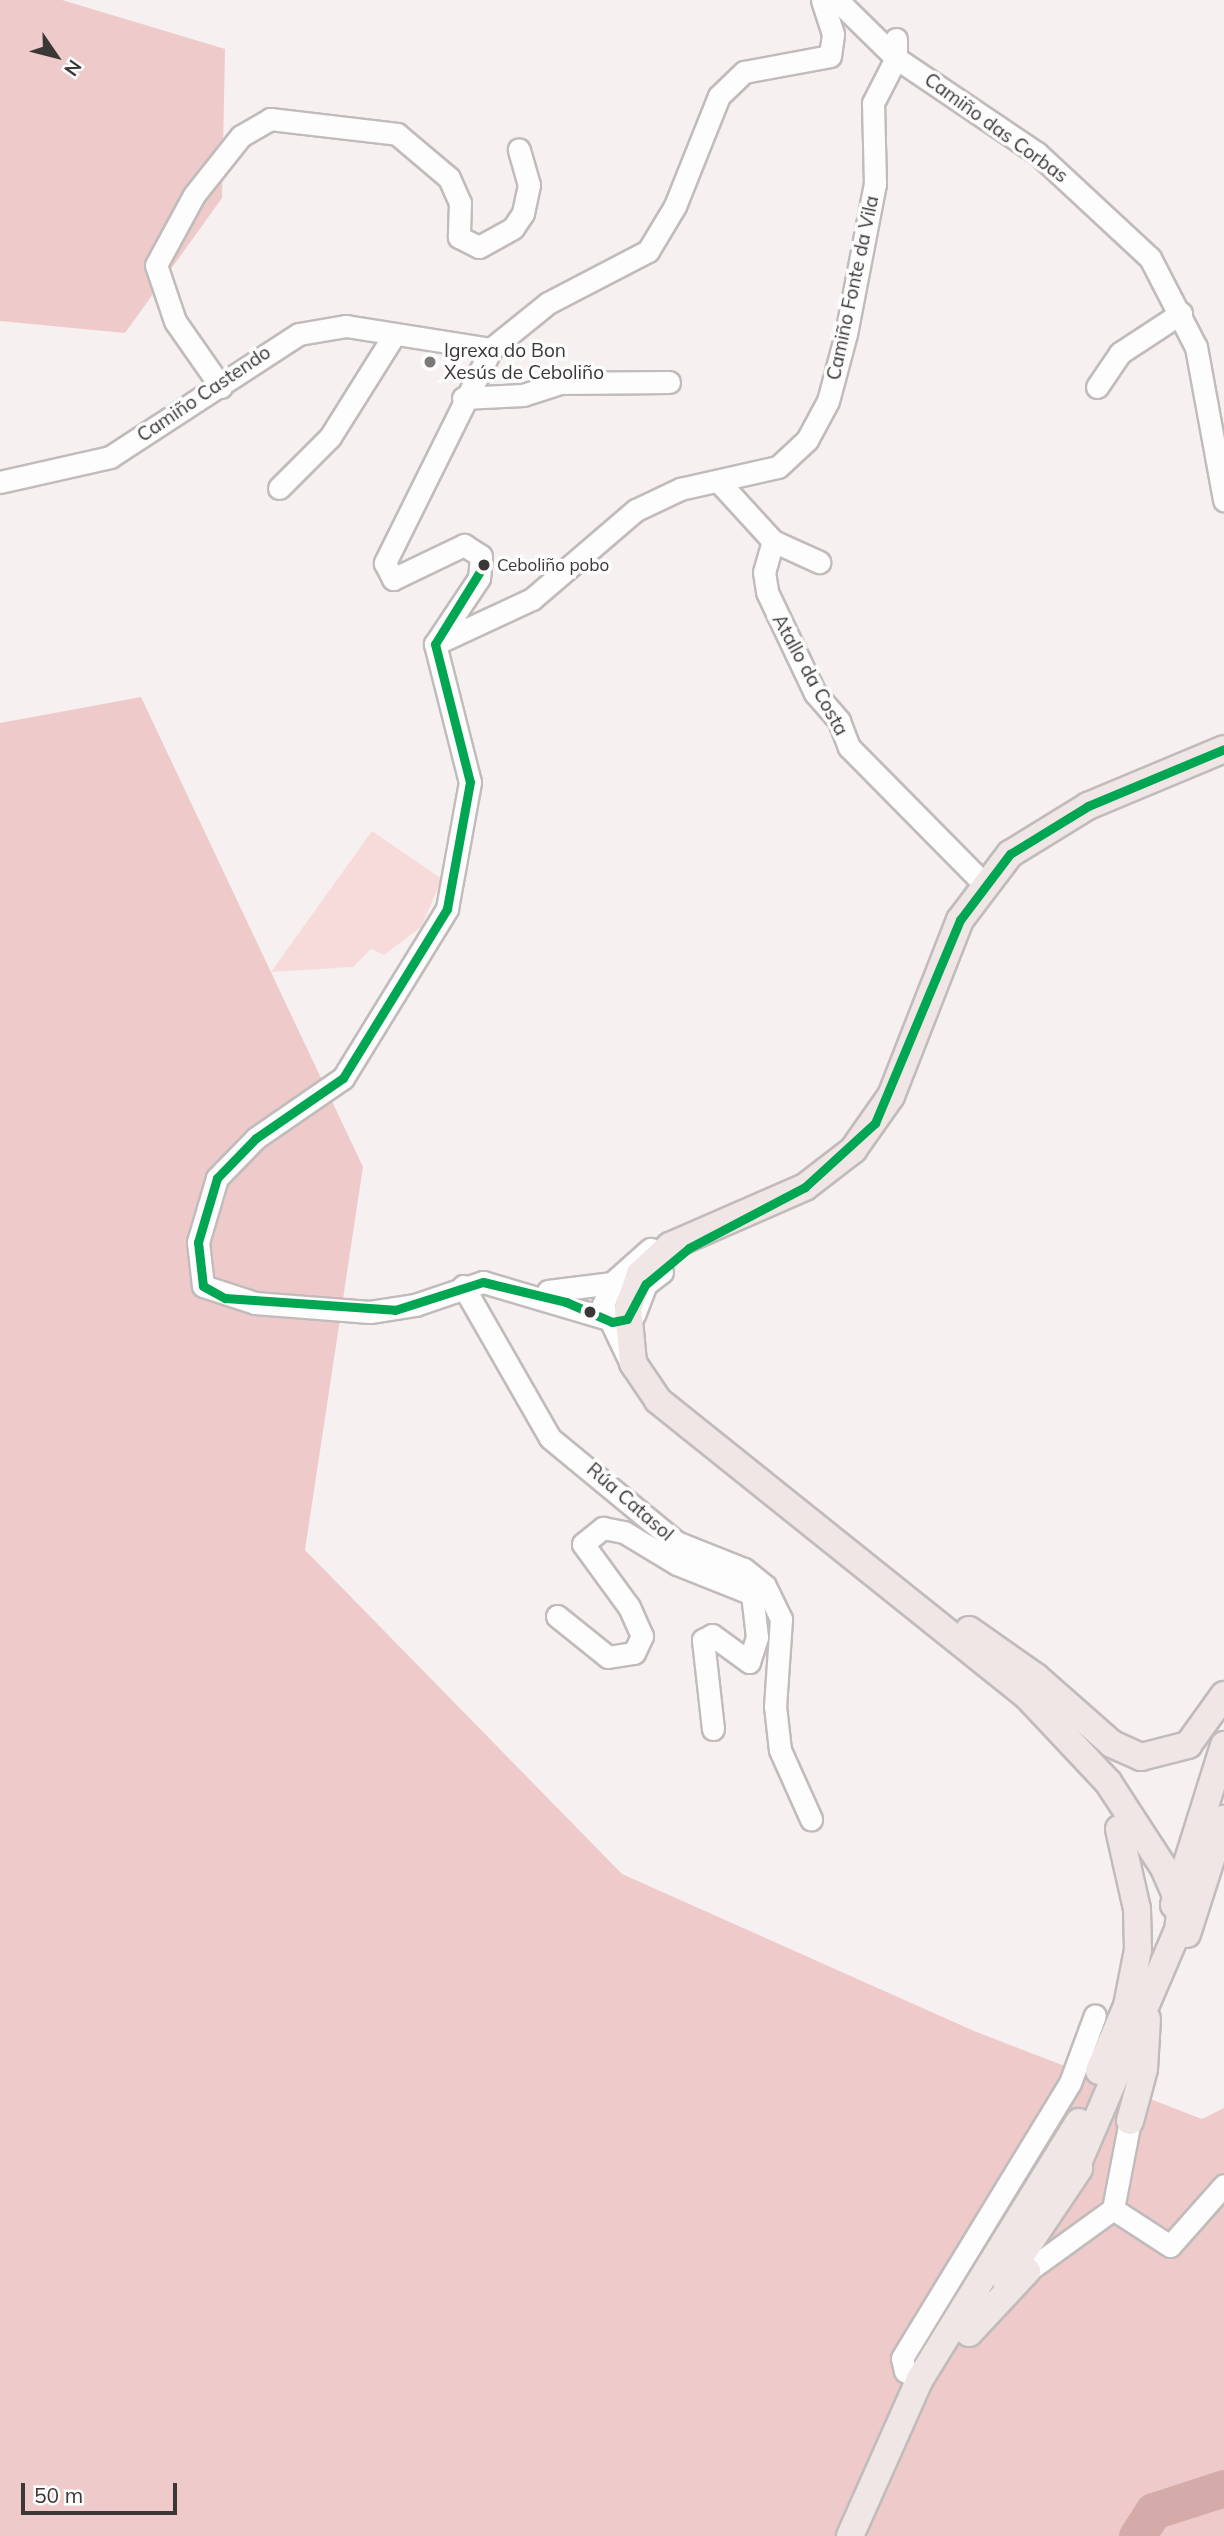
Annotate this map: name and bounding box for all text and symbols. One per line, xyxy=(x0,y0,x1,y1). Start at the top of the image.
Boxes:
north arrow xyxy=(21,21,91,91)
text: N xyxy=(59,55,87,81)
street label: Camiño das Corbas xyxy=(920,68,1072,188)
street label: Camiño Fonte da Vila xyxy=(822,194,884,382)
place label: Igrexa do Bon Xesús de Ceboliño xyxy=(444,340,604,384)
street label: Camiño Castendo xyxy=(133,341,275,447)
marker: Igrexa do Bon Xesús de Ceboliño xyxy=(422,354,438,370)
place label: Ceboliño pobo xyxy=(497,555,609,575)
marker: Ceboliño pobo xyxy=(477,558,491,572)
street label: Atallo da Costa xyxy=(767,610,853,740)
unlabelled marker xyxy=(583,1305,597,1319)
street label: Rúa Catasol xyxy=(582,1458,678,1546)
scale bar xyxy=(24,2470,180,2514)
text: 50 m xyxy=(34,2482,83,2508)

